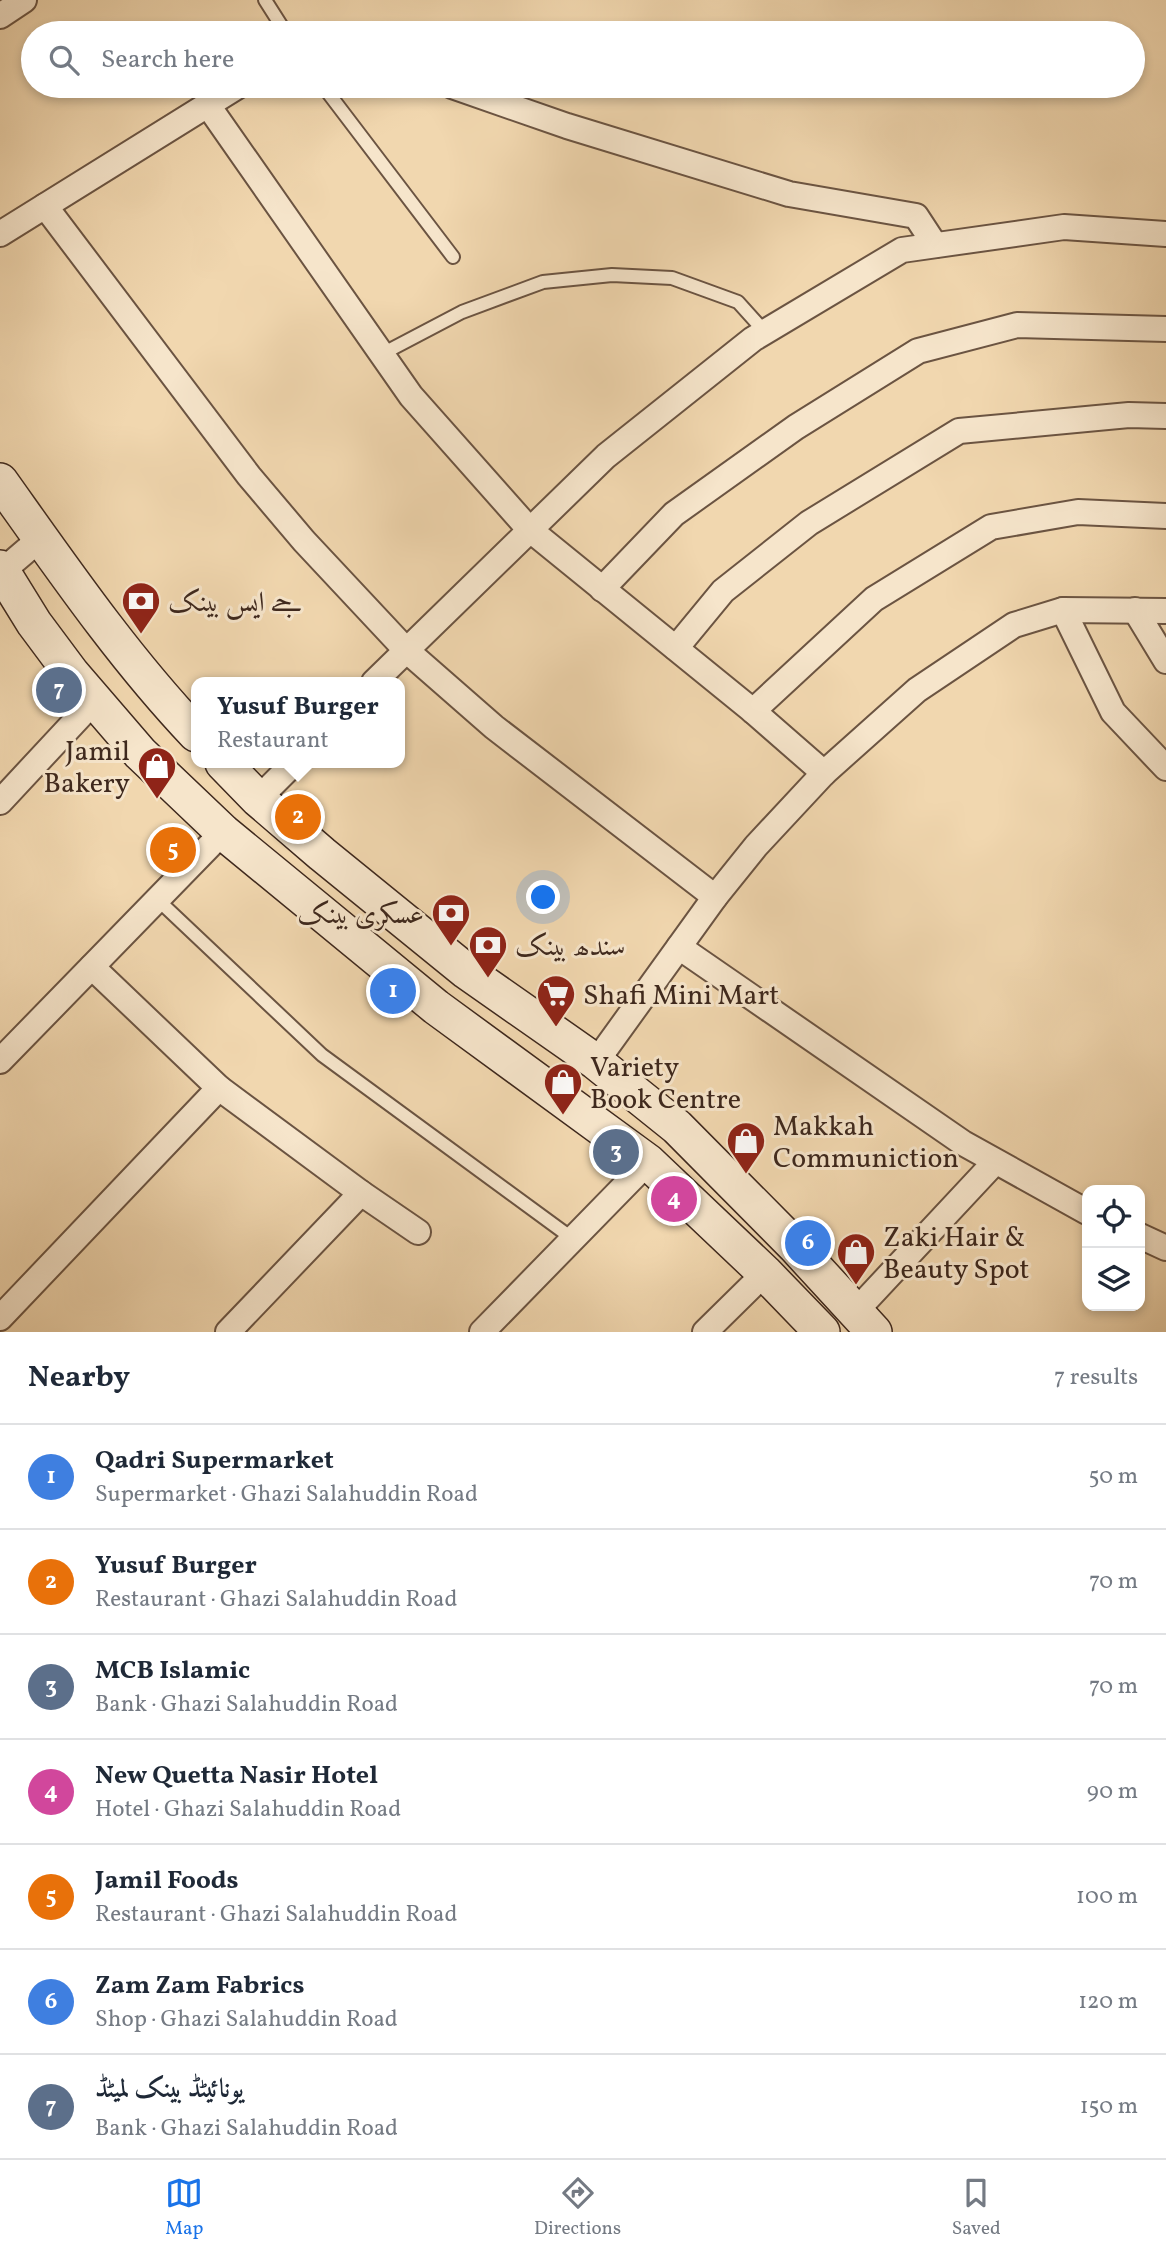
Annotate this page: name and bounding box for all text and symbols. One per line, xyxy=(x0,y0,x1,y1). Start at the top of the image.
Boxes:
search box xyxy=(21,21,1145,98)
icon: search xyxy=(45,41,83,79)
text: Search here xyxy=(101,42,234,78)
bank icon: جے ایس بینک xyxy=(120,580,162,635)
place label: جے ایس بینک xyxy=(168,584,303,623)
pin: 7 xyxy=(36,664,82,716)
popup xyxy=(191,677,405,768)
text: Yusuf Burger xyxy=(217,689,379,725)
text: Restaurant xyxy=(217,725,328,757)
place label: Jamil Bakery xyxy=(44,733,130,804)
shop icon: Jamil Bakery xyxy=(136,745,178,800)
pin: 2 xyxy=(275,791,321,843)
pin: 5 xyxy=(150,824,196,876)
your location xyxy=(526,880,560,914)
bank icon: عسکری بینک xyxy=(430,892,472,947)
place label: عسکری بینک xyxy=(297,896,424,935)
bank icon: سندھ بینک xyxy=(467,924,509,979)
place label: سندھ بینک xyxy=(515,928,625,967)
pin: 1 xyxy=(370,965,416,1017)
supermarket icon: Shafi Mini Mart xyxy=(535,973,577,1028)
place label: Shafi Mini Mart xyxy=(583,977,779,1016)
place label: Variety Book Centre xyxy=(590,1049,741,1120)
shop icon: Variety Book Centre xyxy=(542,1061,584,1116)
place label: Makkah Communiction xyxy=(773,1108,959,1179)
shop icon: Makkah Communiction xyxy=(725,1120,767,1175)
pin: 3 xyxy=(593,1126,639,1178)
pin: 4 xyxy=(651,1173,697,1225)
map controls xyxy=(1082,1185,1145,1311)
button: locate xyxy=(1082,1185,1145,1248)
pin: 6 xyxy=(785,1217,831,1269)
place label: Zaki Hair & Beauty Spot xyxy=(883,1219,1029,1290)
shop icon: Zaki Hair & Beauty Spot xyxy=(835,1231,877,1286)
button: layers xyxy=(1082,1248,1145,1311)
text: Nearby xyxy=(28,1357,130,1399)
text: 7 results xyxy=(1054,1362,1138,1394)
text: Qadri Supermarket xyxy=(95,1443,334,1479)
text: 1 xyxy=(46,1461,56,1493)
text: 50 m xyxy=(1089,1461,1138,1493)
text: Supermarket · Ghazi Salahuddin Road xyxy=(95,1479,478,1511)
text: Yusuf Burger xyxy=(95,1548,257,1584)
text: 2 xyxy=(45,1566,57,1598)
text: 70 m xyxy=(1089,1566,1138,1598)
text: Restaurant · Ghazi Salahuddin Road xyxy=(95,1584,457,1616)
text: MCB Islamic xyxy=(95,1653,250,1689)
text: 3 xyxy=(45,1671,57,1703)
text: 70 m xyxy=(1089,1671,1138,1703)
text: Bank · Ghazi Salahuddin Road xyxy=(95,1689,398,1721)
text: New Quetta Nasir Hotel xyxy=(95,1758,378,1794)
text: 4 xyxy=(44,1776,58,1808)
text: 90 m xyxy=(1087,1776,1138,1808)
text: Hotel · Ghazi Salahuddin Road xyxy=(95,1794,401,1826)
text: Jamil Foods xyxy=(95,1863,239,1899)
text: 5 xyxy=(45,1881,57,1913)
text: 100 m xyxy=(1076,1881,1138,1913)
text: Restaurant · Ghazi Salahuddin Road xyxy=(95,1899,457,1931)
text: Zam Zam Fabrics xyxy=(95,1968,304,2004)
text: 6 xyxy=(45,1986,57,2018)
text: 120 m xyxy=(1078,1986,1138,2018)
text: Shop · Ghazi Salahuddin Road xyxy=(95,2004,398,2036)
text: یونائیٹڈ بینک لمیٹڈ xyxy=(95,2072,244,2108)
text: 7 xyxy=(46,2091,57,2123)
text: 150 m xyxy=(1080,2091,1138,2123)
text: Bank · Ghazi Salahuddin Road xyxy=(95,2113,398,2145)
tab: Map xyxy=(165,2174,203,2242)
tab: Directions xyxy=(534,2174,621,2242)
tab: Saved xyxy=(952,2174,1001,2242)

